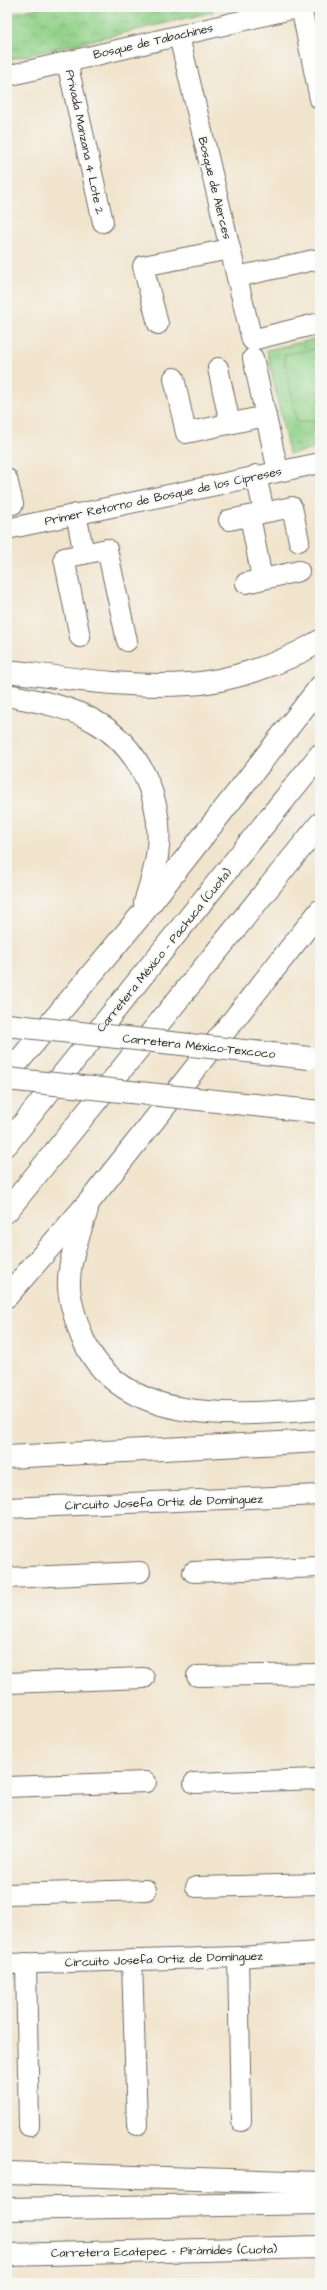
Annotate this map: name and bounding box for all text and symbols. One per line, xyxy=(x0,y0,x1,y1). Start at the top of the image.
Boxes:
street label: Bosque de Tabachines xyxy=(91,19,215,64)
street label: Privada Manzana 4 Lote 2 xyxy=(61,68,108,216)
street label: Bosque de Alerces xyxy=(194,135,235,241)
street label: Primer Retorno de Bosque de los Cipreses xyxy=(43,463,283,530)
street label: Carretera México - Pachuca (Cuota) xyxy=(93,865,236,1036)
street label: Carretera México-Texcoco xyxy=(122,1030,276,1063)
street label: Circuito Josefa Ortiz de Domínguez xyxy=(65,1491,264,1515)
street label: Circuito Josefa Ortiz de Domínguez xyxy=(65,1948,264,1972)
street label: Carretera Ecatepec - Pirámides (Cuota) xyxy=(51,2241,277,2262)

